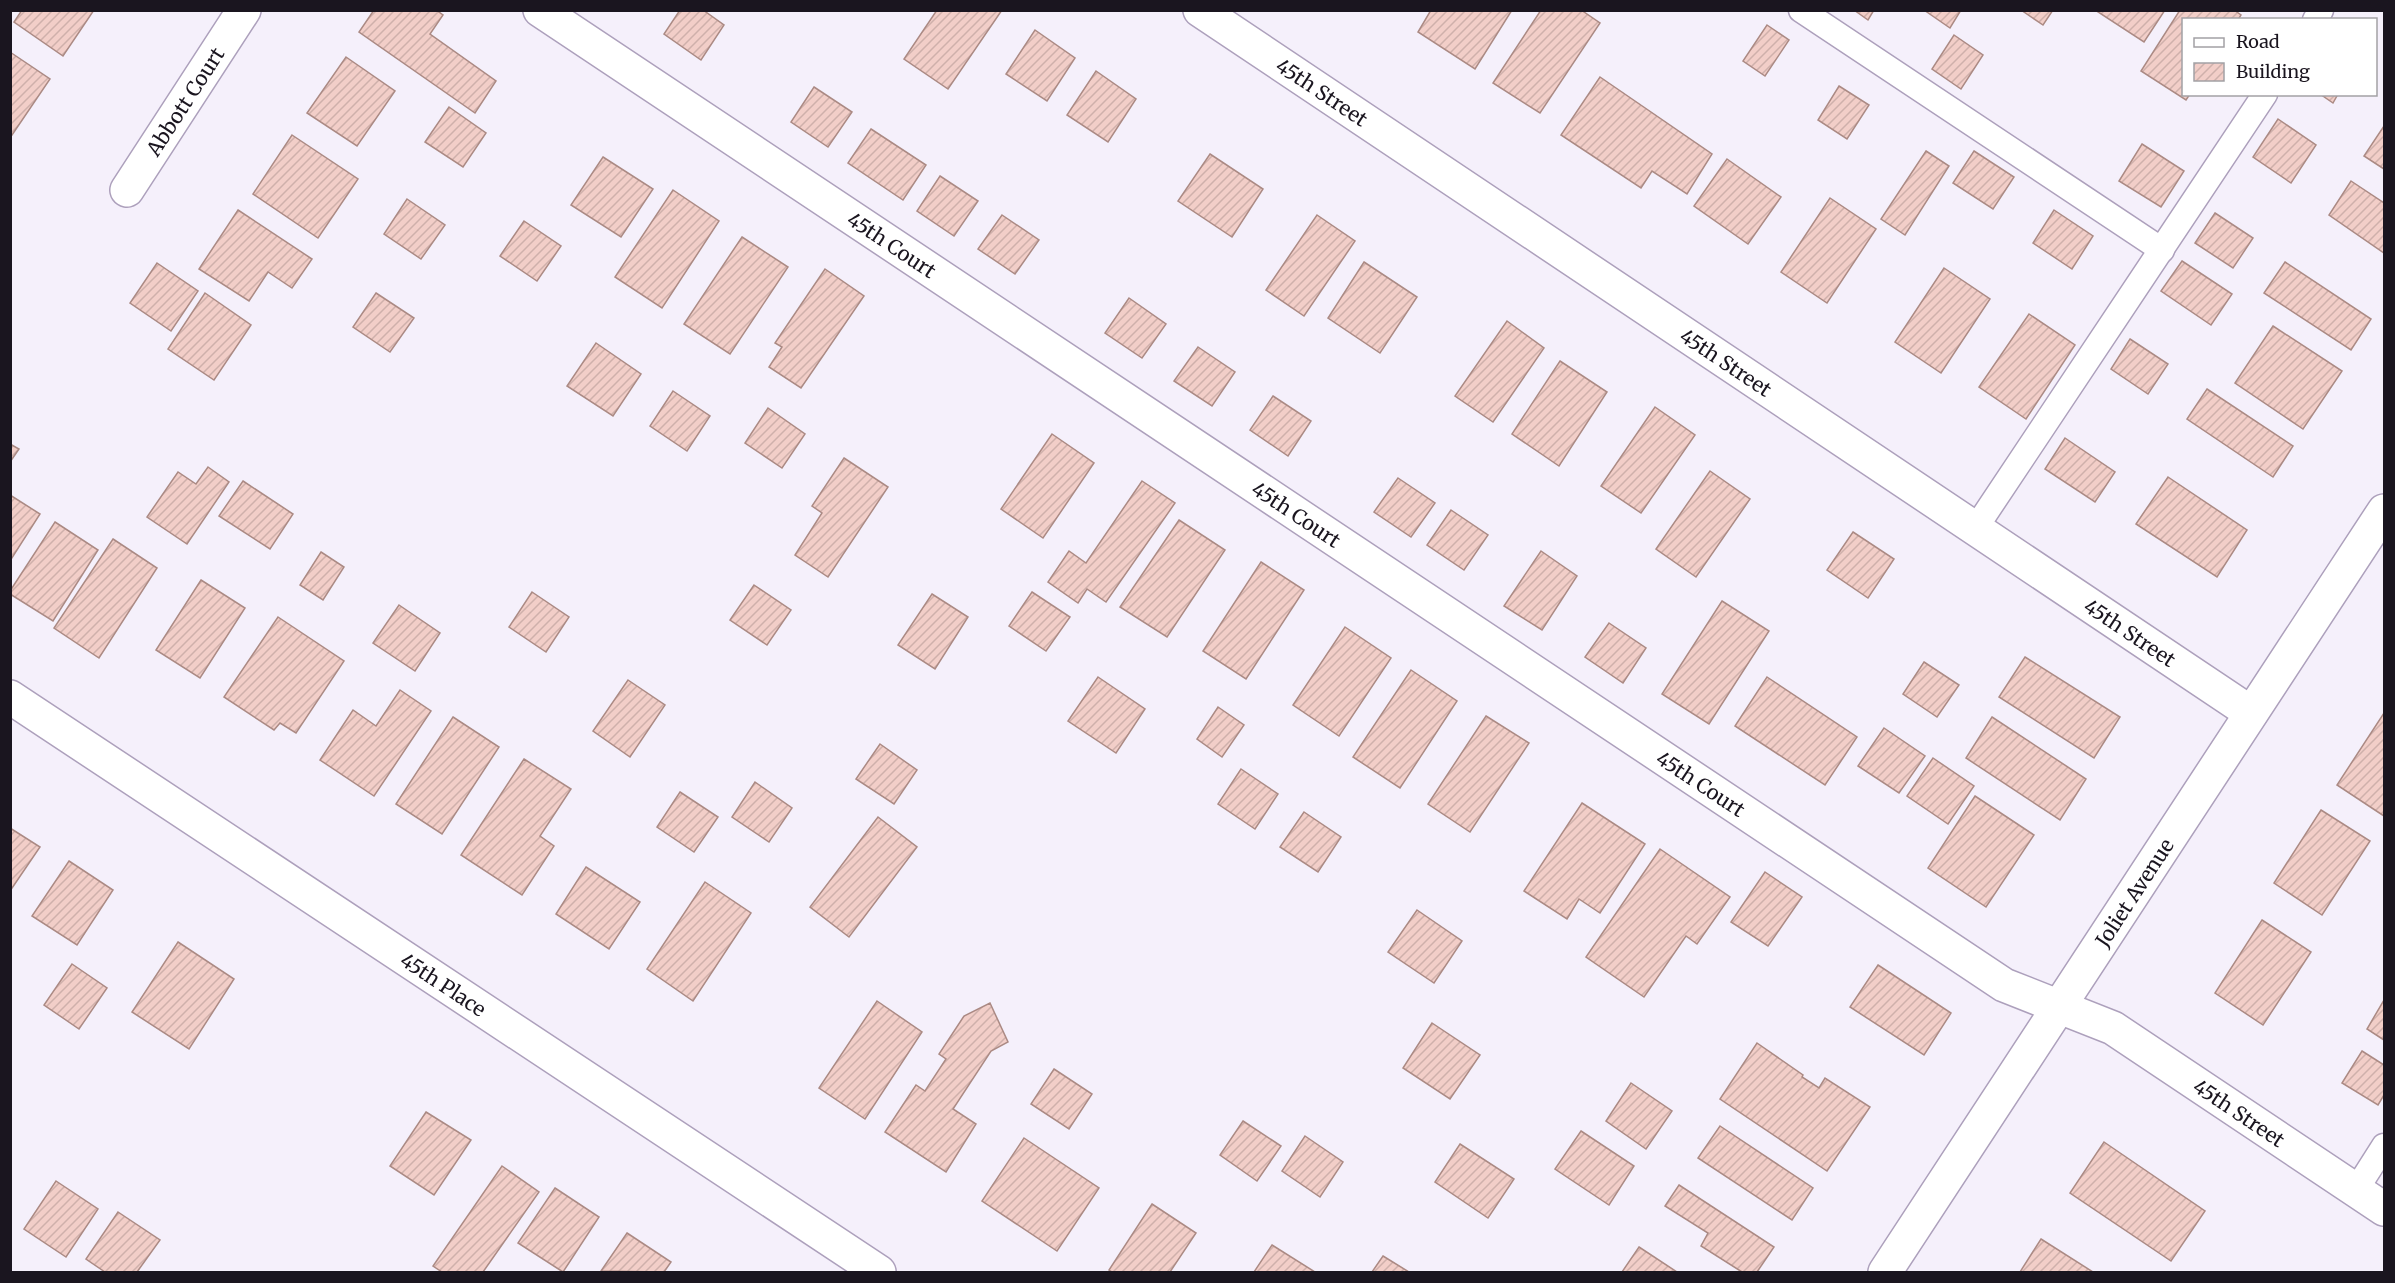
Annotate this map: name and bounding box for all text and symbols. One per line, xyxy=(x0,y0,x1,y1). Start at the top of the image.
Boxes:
legend xyxy=(2182,18,2377,96)
text: Road xyxy=(2236,30,2280,53)
street label: Abbott Court xyxy=(140,42,229,161)
street label: 45th Street xyxy=(1272,52,1373,131)
text: Building xyxy=(2236,60,2310,83)
street label: 45th Court xyxy=(843,206,941,283)
street label: 45th Street xyxy=(1676,322,1777,401)
street label: 45th Court xyxy=(1248,475,1346,552)
street label: 45th Street xyxy=(2080,593,2181,672)
street label: 45th Court xyxy=(1652,745,1750,822)
street label: Joliet Avenue xyxy=(2089,834,2178,952)
street label: 45th Place xyxy=(396,947,491,1021)
street label: 45th Street xyxy=(2189,1073,2290,1152)

